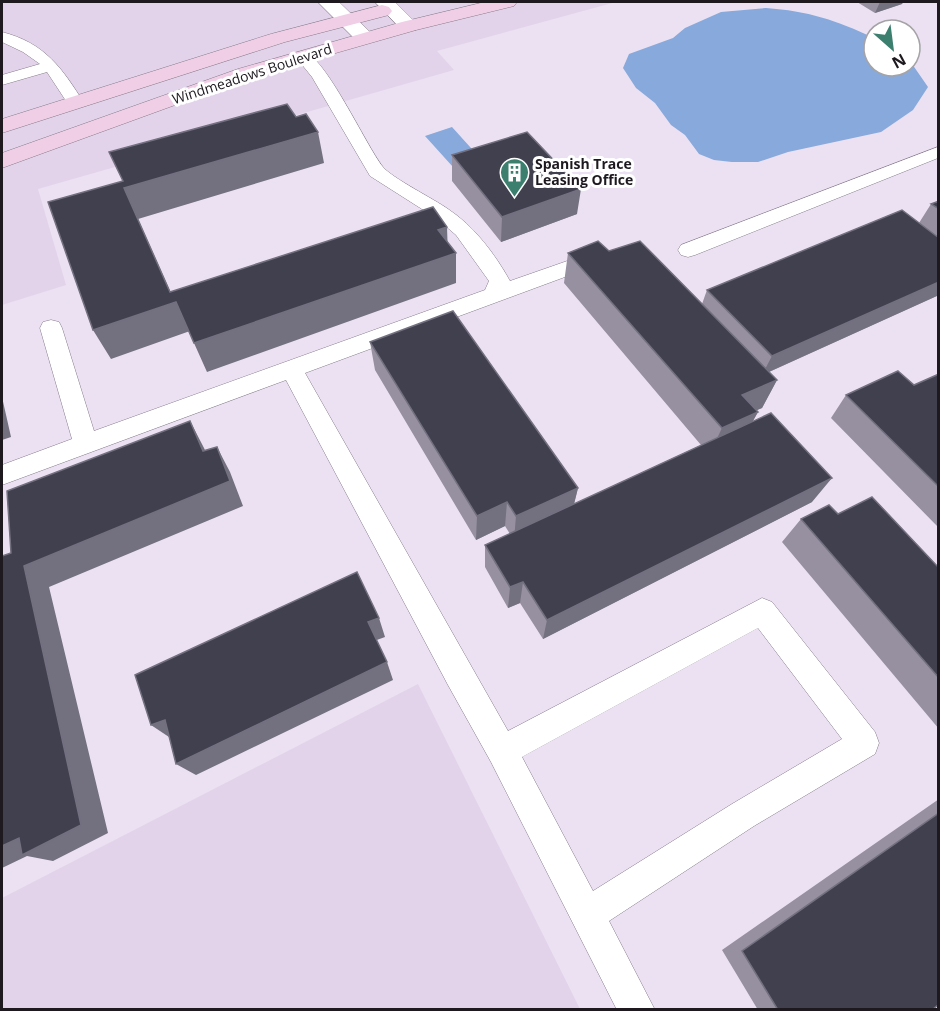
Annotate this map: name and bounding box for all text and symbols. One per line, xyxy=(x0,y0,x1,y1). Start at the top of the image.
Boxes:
north arrow xyxy=(862,18,922,78)
street label: Windmeadows Boulevard xyxy=(170,39,334,108)
text: N xyxy=(888,48,910,74)
place label: Spanish Trace Leasing Office xyxy=(535,154,633,189)
building icon: Spanish Trace Leasing Office xyxy=(498,156,530,198)

